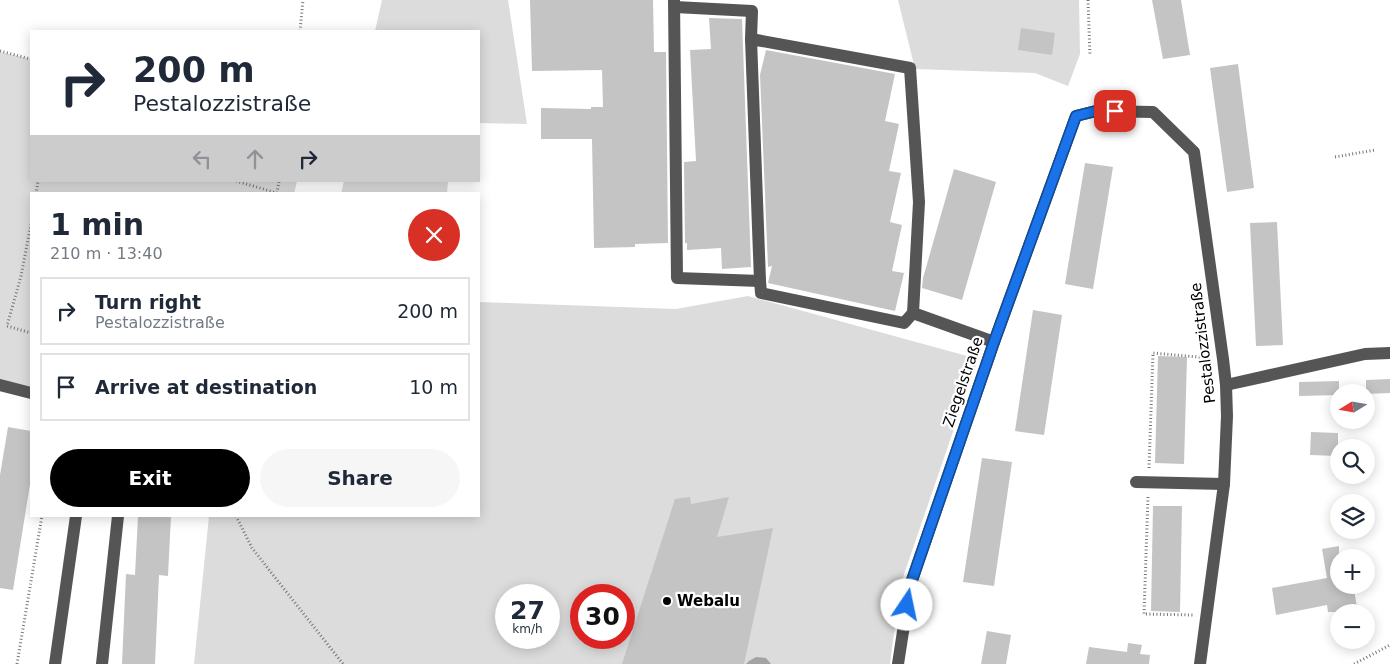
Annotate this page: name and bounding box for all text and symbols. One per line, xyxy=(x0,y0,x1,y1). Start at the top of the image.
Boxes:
icon: right xyxy=(50,50,115,115)
text: 200 m xyxy=(133,50,255,90)
pin xyxy=(1094,90,1136,132)
text: Pestalozzistraße xyxy=(133,91,311,116)
icon: arrive xyxy=(1101,97,1129,125)
icon: left xyxy=(188,145,216,173)
icon: ahead xyxy=(241,145,269,173)
icon: right xyxy=(294,145,322,173)
text: 1 min xyxy=(50,207,144,242)
button: close xyxy=(408,209,460,261)
text: 210 m · 13:40 xyxy=(50,244,163,263)
street label: Pestalozzistraße xyxy=(1187,282,1219,404)
text: Turn right xyxy=(95,291,201,313)
icon: right xyxy=(52,297,80,325)
text: 200 m xyxy=(397,300,458,322)
text: Pestalozzistraße xyxy=(95,313,225,332)
street label: Ziegelstraße xyxy=(939,334,987,430)
icon: arrive xyxy=(52,373,80,401)
text: Arrive at destination xyxy=(95,376,317,398)
text: 10 m xyxy=(409,376,458,398)
north arrow xyxy=(1330,384,1375,429)
map controls xyxy=(1330,384,1375,649)
button: search xyxy=(1330,439,1375,484)
button: Exit xyxy=(50,449,250,507)
button: Share xyxy=(260,449,460,507)
button: layers xyxy=(1330,494,1375,539)
button: + xyxy=(1330,549,1375,594)
position arrow xyxy=(880,578,932,630)
speed limit sign: 30 xyxy=(570,584,635,649)
place label: Webalu xyxy=(677,592,740,610)
marker: Webalu xyxy=(661,595,673,607)
text: 27 xyxy=(510,596,545,625)
button: − xyxy=(1330,604,1375,649)
text: km/h xyxy=(512,622,543,636)

